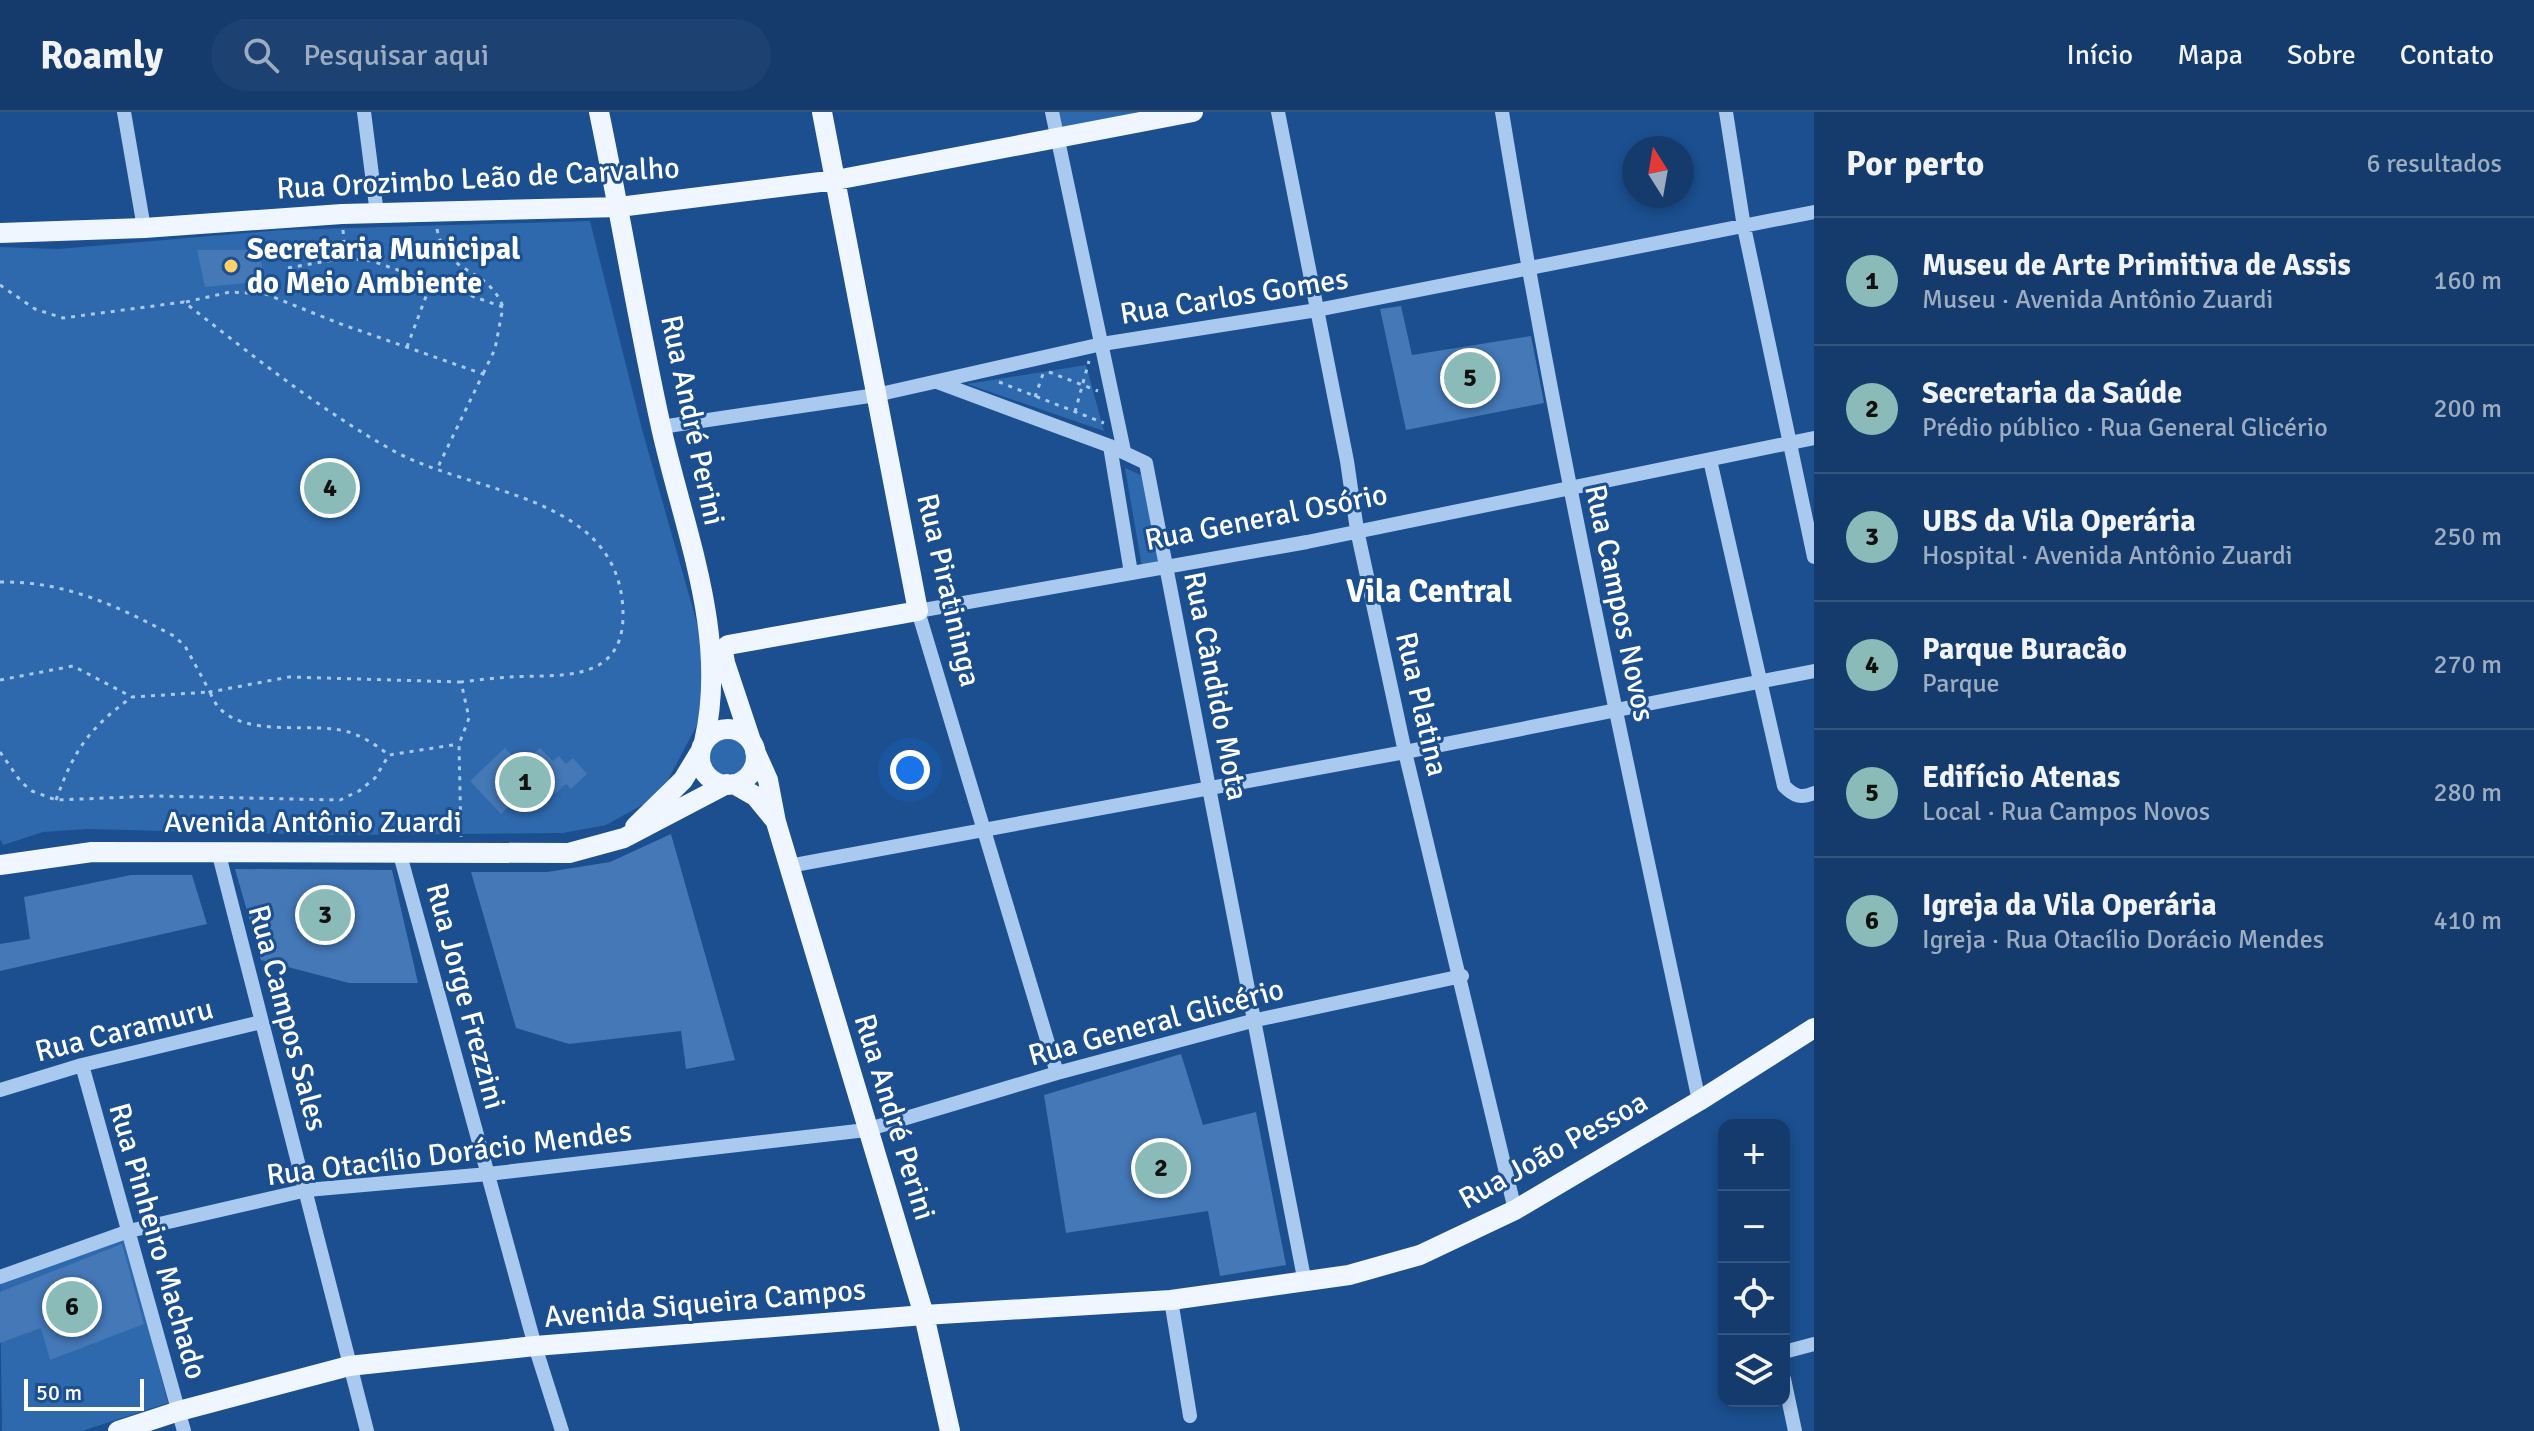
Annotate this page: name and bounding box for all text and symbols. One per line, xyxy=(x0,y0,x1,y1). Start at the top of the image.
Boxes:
search box xyxy=(211,19,771,91)
text: Roamly xyxy=(40,32,163,79)
icon: search xyxy=(239,33,283,77)
text: Pesquisar aqui xyxy=(303,37,489,74)
text: Início xyxy=(2066,38,2133,72)
text: Mapa xyxy=(2177,38,2243,72)
text: Sobre xyxy=(2287,38,2356,72)
text: Contato xyxy=(2400,38,2494,72)
north arrow xyxy=(1622,136,1694,208)
text: Por perto xyxy=(1846,143,1984,185)
text: 6 resultados xyxy=(2366,148,2502,180)
street label: Rua Orozimbo Leão de Carvalho xyxy=(275,149,681,208)
place label: Secretaria Municipal do Meio Ambiente xyxy=(247,231,520,302)
text: Museu de Arte Primitiva de Assis xyxy=(1922,247,2351,284)
marker: Secretaria Municipal do Meio Ambiente xyxy=(222,257,240,275)
street label: Rua Carlos Gomes xyxy=(1117,260,1351,333)
text: 1 xyxy=(1865,265,1879,297)
text: 160 m xyxy=(2433,265,2502,297)
text: Museu · Avenida Antônio Zuardi xyxy=(1922,284,2273,316)
street label: Rua André Perini xyxy=(652,312,733,528)
pin: 5 xyxy=(1444,348,1496,408)
text: Secretaria da Saúde xyxy=(1922,375,2182,412)
text: 2 xyxy=(1865,393,1879,425)
text: 200 m xyxy=(2433,393,2502,425)
text: Prédio público · Rua General Glicério xyxy=(1922,412,2328,444)
pin: 4 xyxy=(304,458,356,518)
street label: Rua General Osório xyxy=(1142,476,1391,559)
street label: Rua Campos Novos xyxy=(1576,481,1663,725)
street label: Rua Piratininga xyxy=(908,490,989,690)
text: UBS da Vila Operária xyxy=(1922,503,2196,540)
text: 3 xyxy=(1865,521,1879,553)
text: 250 m xyxy=(2433,521,2502,553)
text: Hospital · Avenida Antônio Zuardi xyxy=(1922,540,2293,572)
street label: Rua Cândido Mota xyxy=(1175,569,1256,804)
district label: Vila Central xyxy=(1346,572,1512,611)
street label: Rua Platina xyxy=(1387,628,1456,780)
text: Parque Buracão xyxy=(1922,631,2127,668)
text: 4 xyxy=(1865,649,1879,681)
text: 270 m xyxy=(2433,649,2502,681)
text: Parque xyxy=(1922,668,2000,700)
your location xyxy=(890,750,930,790)
pin: 1 xyxy=(499,752,551,812)
text: Edifício Atenas xyxy=(1922,759,2120,796)
text: 5 xyxy=(1865,777,1879,809)
text: 280 m xyxy=(2433,777,2502,809)
text: Local · Rua Campos Novos xyxy=(1922,796,2210,828)
street label: Avenida Antônio Zuardi xyxy=(164,804,462,841)
street label: Rua Jorge Frezzini xyxy=(418,879,514,1113)
pin: 3 xyxy=(299,885,351,945)
text: Igreja da Vila Operária xyxy=(1922,887,2217,924)
street label: Rua Campos Sales xyxy=(240,901,335,1135)
text: 6 xyxy=(1865,905,1879,937)
text: 410 m xyxy=(2433,905,2502,937)
text: Igreja · Rua Otacílio Dorácio Mendes xyxy=(1922,924,2324,956)
street label: Rua General Glicério xyxy=(1024,971,1288,1074)
street label: Rua Caramuru xyxy=(31,990,217,1071)
street label: Rua André Perini xyxy=(846,1010,943,1225)
street label: Rua João Pessoa xyxy=(1452,1083,1654,1218)
street label: Rua Pinheiro Machado xyxy=(100,1099,215,1384)
street label: Rua Otacílio Dorácio Mendes xyxy=(264,1113,634,1194)
map controls xyxy=(1718,1119,1790,1407)
button: + xyxy=(1718,1119,1790,1191)
pin: 2 xyxy=(1135,1138,1187,1198)
button: − xyxy=(1718,1191,1790,1263)
button: locate xyxy=(1718,1263,1790,1335)
street label: Avenida Siqueira Campos xyxy=(543,1271,867,1336)
pin: 6 xyxy=(46,1277,98,1337)
button: layers xyxy=(1718,1335,1790,1407)
scale bar xyxy=(24,1375,144,1411)
text: 50 m xyxy=(36,1379,82,1406)

